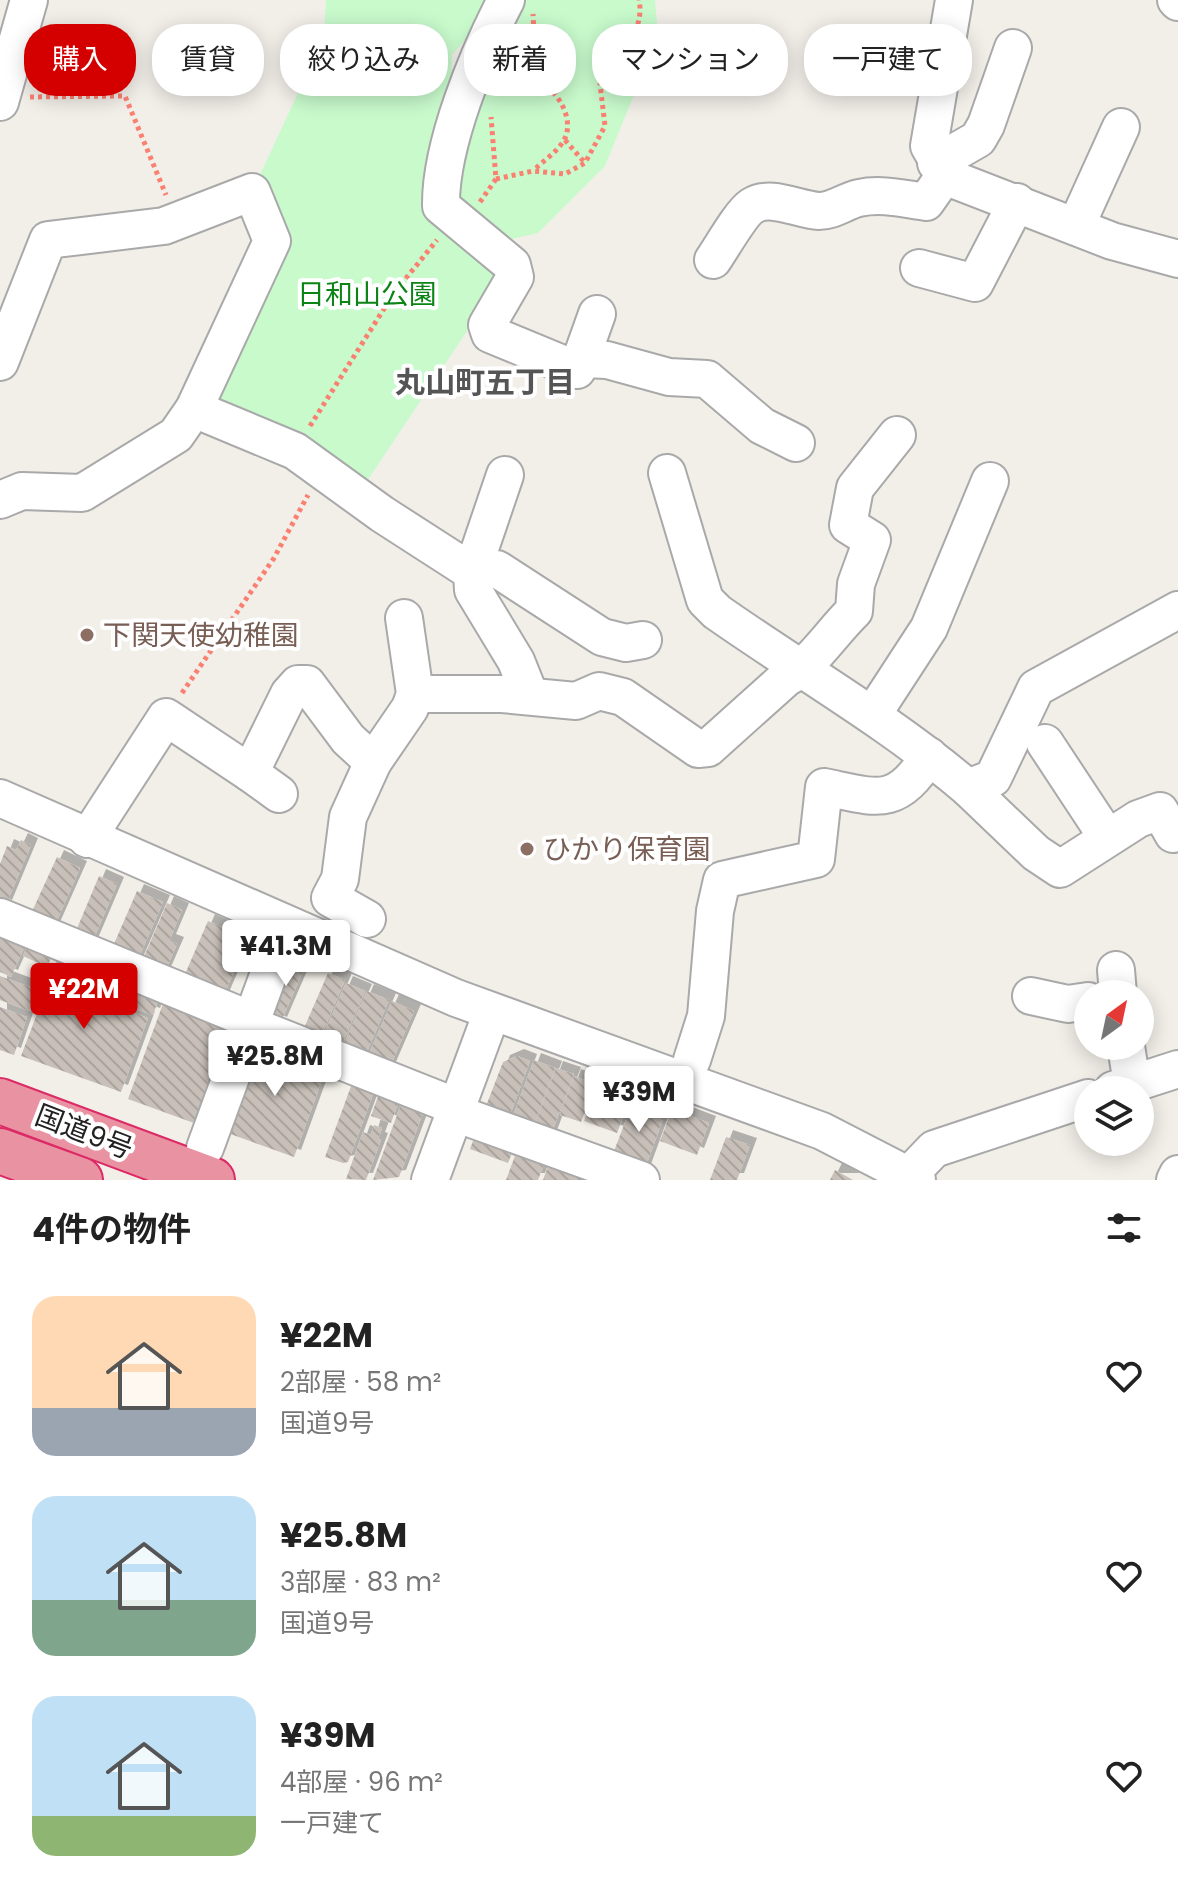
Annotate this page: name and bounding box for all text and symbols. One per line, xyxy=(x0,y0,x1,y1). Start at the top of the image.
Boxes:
chip: 購入 xyxy=(24,24,136,96)
chip: 賃貸 xyxy=(152,24,264,96)
chip: 絞り込み xyxy=(280,24,448,96)
chip: 新着 xyxy=(464,24,576,96)
chip: マンション xyxy=(592,24,788,96)
chip: 一戸建て xyxy=(804,24,972,96)
park label: 日和山公園 xyxy=(297,275,437,314)
district label: 丸山町五丁目 xyxy=(395,361,575,404)
place label: 下関天使幼稚園 xyxy=(103,616,299,655)
marker: 下関天使幼稚園 xyxy=(78,626,96,644)
place label: ひかり保育園 xyxy=(543,830,711,869)
marker: ひかり保育園 xyxy=(518,840,536,858)
pin: ¥41.3M xyxy=(221,920,351,988)
text: ¥41.3M xyxy=(240,928,332,964)
pin: ¥22M xyxy=(37,963,131,1031)
text: ¥22M xyxy=(48,971,120,1007)
north arrow xyxy=(1074,980,1154,1060)
map controls xyxy=(1074,980,1154,1156)
pin: ¥25.8M xyxy=(210,1030,340,1098)
text: ¥25.8M xyxy=(226,1038,324,1074)
pin: ¥39M xyxy=(592,1066,686,1134)
text: ¥39M xyxy=(602,1074,676,1110)
button: layers xyxy=(1074,1076,1154,1156)
street label: 国道9号 xyxy=(30,1096,138,1168)
text: 4件の物件 xyxy=(32,1205,191,1253)
icon: filters xyxy=(1102,1206,1146,1250)
text: ¥22M xyxy=(280,1311,373,1359)
icon: home xyxy=(96,1328,192,1424)
icon: heart xyxy=(1102,1354,1146,1398)
text: 2部屋 · 58 m² xyxy=(280,1364,441,1400)
text: 国道9号 xyxy=(280,1405,374,1441)
text: ¥25.8M xyxy=(280,1511,407,1559)
icon: home xyxy=(96,1528,192,1624)
icon: heart xyxy=(1102,1554,1146,1598)
text: 3部屋 · 83 m² xyxy=(280,1564,441,1600)
text: 国道9号 xyxy=(280,1605,374,1641)
text: ¥39M xyxy=(280,1711,376,1759)
icon: home xyxy=(96,1728,192,1824)
icon: heart xyxy=(1102,1754,1146,1798)
text: 4部屋 · 96 m² xyxy=(280,1764,443,1800)
text: 一戸建て xyxy=(280,1805,384,1841)

